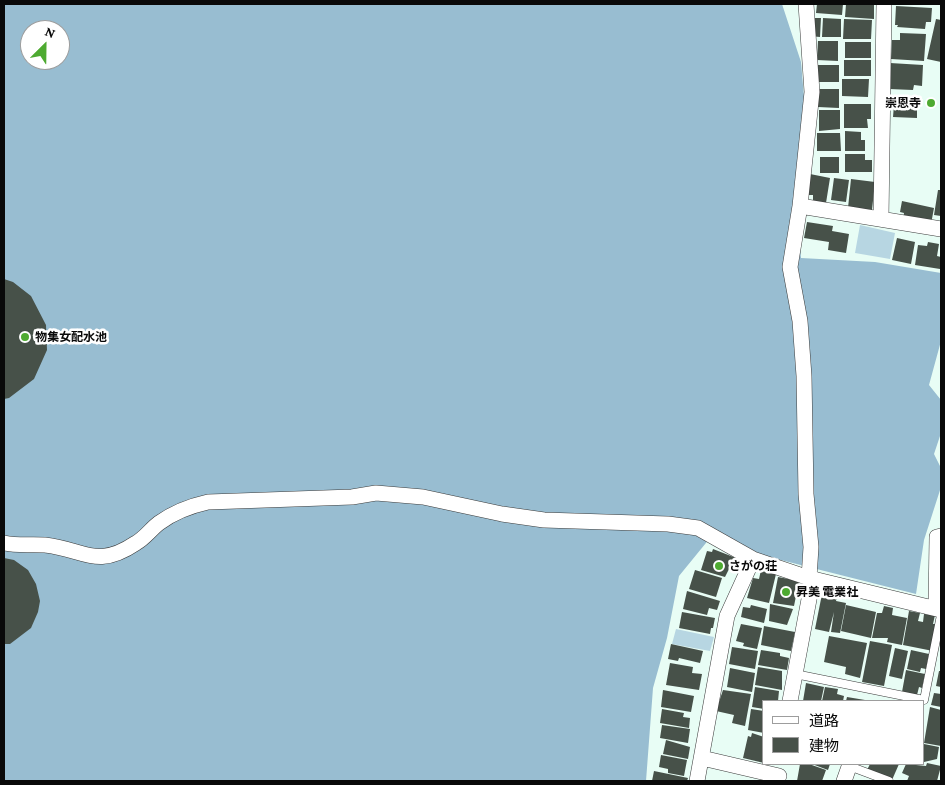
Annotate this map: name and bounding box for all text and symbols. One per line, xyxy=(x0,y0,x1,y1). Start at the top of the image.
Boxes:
north arrow xyxy=(20,20,70,70)
text: N xyxy=(43,23,58,41)
place label: 崇恩寺 xyxy=(885,96,921,110)
marker: 崇恩寺 xyxy=(925,97,937,109)
place label: 物集女配水池 xyxy=(35,330,107,344)
marker: 物集女配水池 xyxy=(19,331,31,343)
place label: さがの荘 xyxy=(729,559,777,573)
marker: さがの荘 xyxy=(713,560,725,572)
place label: 昇美 電業社 xyxy=(796,585,858,599)
marker: 昇美 電業社 xyxy=(780,586,792,598)
legend xyxy=(762,700,925,765)
text: 道路 xyxy=(809,713,839,729)
text: 建物 xyxy=(809,738,839,754)

